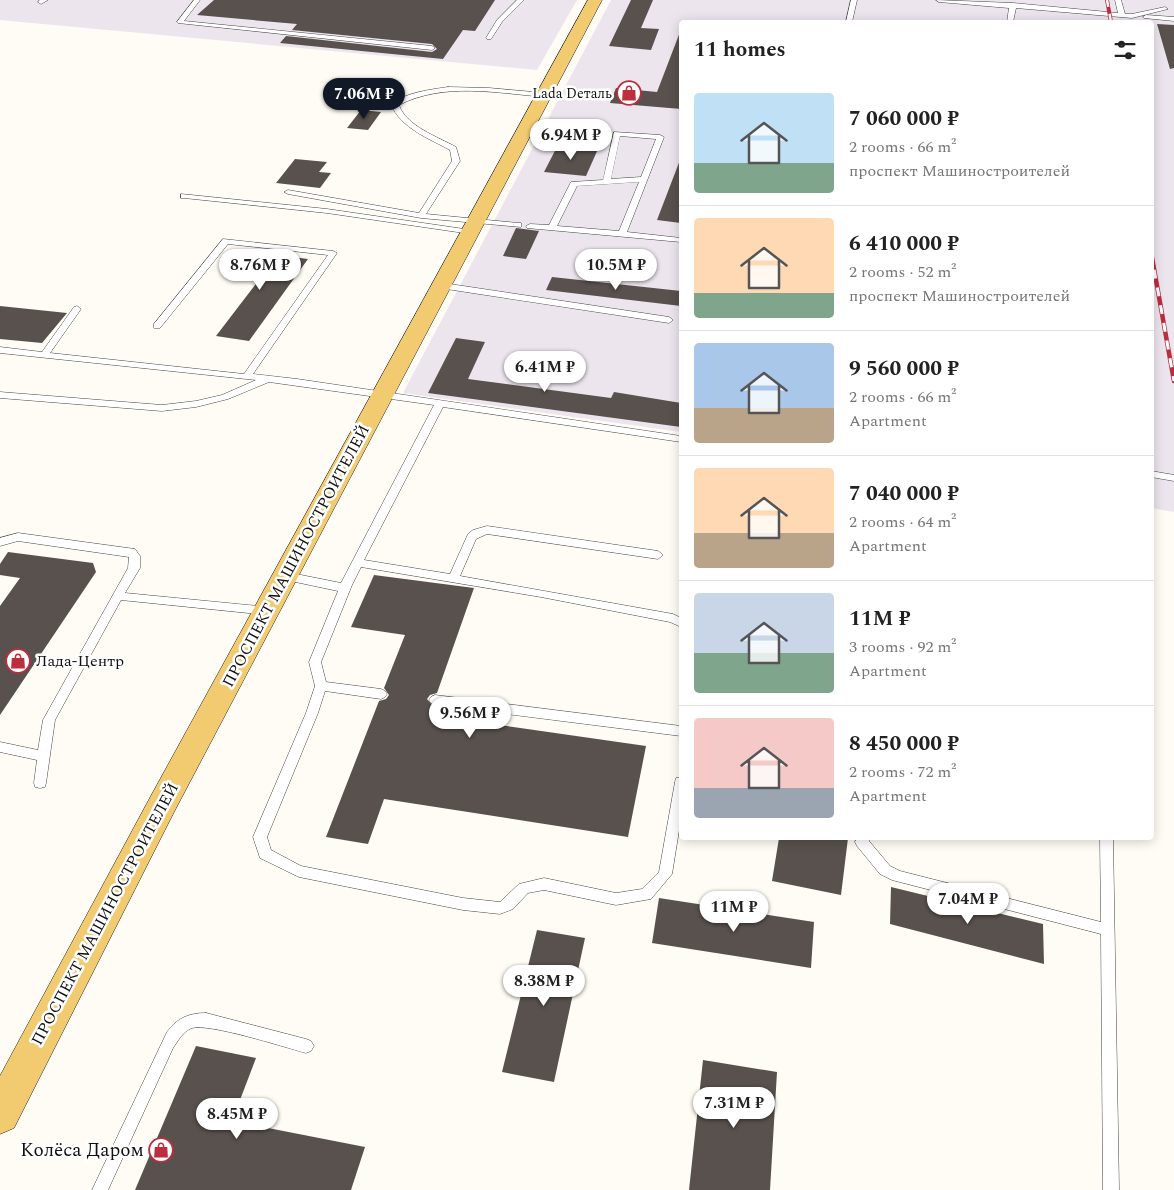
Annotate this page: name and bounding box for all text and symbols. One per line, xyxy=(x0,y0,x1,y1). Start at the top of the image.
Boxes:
text: 11 homes xyxy=(694,34,786,66)
icon: filters xyxy=(1111,36,1139,64)
pin: 7.06M ₽ xyxy=(318,78,410,120)
shop icon: Lada Dеталь xyxy=(616,80,642,106)
text: 7.06M ₽ xyxy=(334,82,394,106)
place label: Lada Dеталь xyxy=(532,83,612,104)
text: 7 060 000 ₽ xyxy=(849,103,959,135)
icon: home xyxy=(734,113,794,173)
pin: 6.94M ₽ xyxy=(525,119,617,161)
text: 6.94M ₽ xyxy=(541,123,601,147)
text: 2 rooms · 66 m² xyxy=(849,135,956,159)
text: проспект Машиностроителей xyxy=(849,159,1070,183)
text: 6 410 000 ₽ xyxy=(849,228,959,260)
icon: home xyxy=(734,238,794,298)
pin: 8.76M ₽ xyxy=(214,248,306,291)
pin: 10.5M ₽ xyxy=(570,248,662,291)
text: 8.76M ₽ xyxy=(230,253,290,277)
text: 10.5M ₽ xyxy=(586,253,646,277)
text: 2 rooms · 52 m² xyxy=(849,260,956,284)
text: проспект Машиностроителей xyxy=(849,284,1070,308)
pin: 6.41M ₽ xyxy=(499,350,591,393)
text: 9 560 000 ₽ xyxy=(849,353,959,385)
text: 6.41M ₽ xyxy=(515,355,575,379)
icon: home xyxy=(734,363,794,423)
text: 2 rooms · 66 m² xyxy=(849,385,956,409)
text: Apartment xyxy=(849,409,927,433)
street label: ПРОСПЕКТ МАШИНОСТРОИТЕЛЕЙ xyxy=(216,420,376,692)
text: 7 040 000 ₽ xyxy=(849,478,959,510)
icon: home xyxy=(734,488,794,548)
text: 2 rooms · 64 m² xyxy=(849,510,956,534)
text: Apartment xyxy=(849,534,927,558)
text: 11M ₽ xyxy=(849,603,911,635)
icon: home xyxy=(734,613,794,673)
text: 3 rooms · 92 m² xyxy=(849,635,956,659)
shop icon: Лада-Центр xyxy=(5,648,31,674)
place label: Лада-Центр xyxy=(36,649,124,673)
text: Apartment xyxy=(849,659,927,683)
pin: 9.56M ₽ xyxy=(424,696,516,739)
text: 9.56M ₽ xyxy=(440,701,500,725)
text: 8 450 000 ₽ xyxy=(849,728,959,760)
icon: home xyxy=(734,738,794,798)
text: 2 rooms · 72 m² xyxy=(849,760,956,784)
street label: ПРОСПЕКТ МАШИНОСТРОИТЕЛЕЙ xyxy=(25,778,185,1050)
text: Apartment xyxy=(849,784,927,808)
pin: 7.04M ₽ xyxy=(922,882,1014,925)
text: 7.04M ₽ xyxy=(938,887,998,911)
pin: 11M ₽ xyxy=(699,890,769,933)
text: 11M ₽ xyxy=(711,895,757,919)
pin: 8.38M ₽ xyxy=(498,964,590,1007)
text: 8.38M ₽ xyxy=(514,969,574,993)
pin: 7.31M ₽ xyxy=(688,1086,780,1129)
text: 7.31M ₽ xyxy=(704,1091,764,1115)
pin: 8.45M ₽ xyxy=(191,1098,283,1140)
text: 8.45M ₽ xyxy=(207,1102,267,1126)
place label: Колёса Даром xyxy=(20,1136,144,1165)
shop icon: Колёса Даром xyxy=(148,1137,174,1163)

